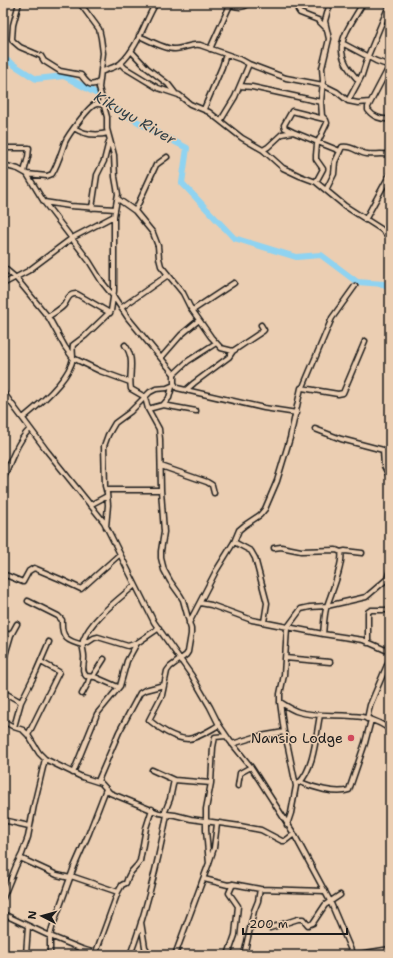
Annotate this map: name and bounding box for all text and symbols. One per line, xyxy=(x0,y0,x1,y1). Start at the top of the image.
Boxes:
water label: Kikuyu River xyxy=(90,86,180,150)
place label: Nansio Lodge xyxy=(251,729,343,747)
marker: Nansio Lodge xyxy=(346,733,356,743)
north arrow xyxy=(22,896,62,936)
text: N xyxy=(25,910,40,920)
scale bar xyxy=(243,910,347,936)
text: 200 m xyxy=(249,916,288,932)

